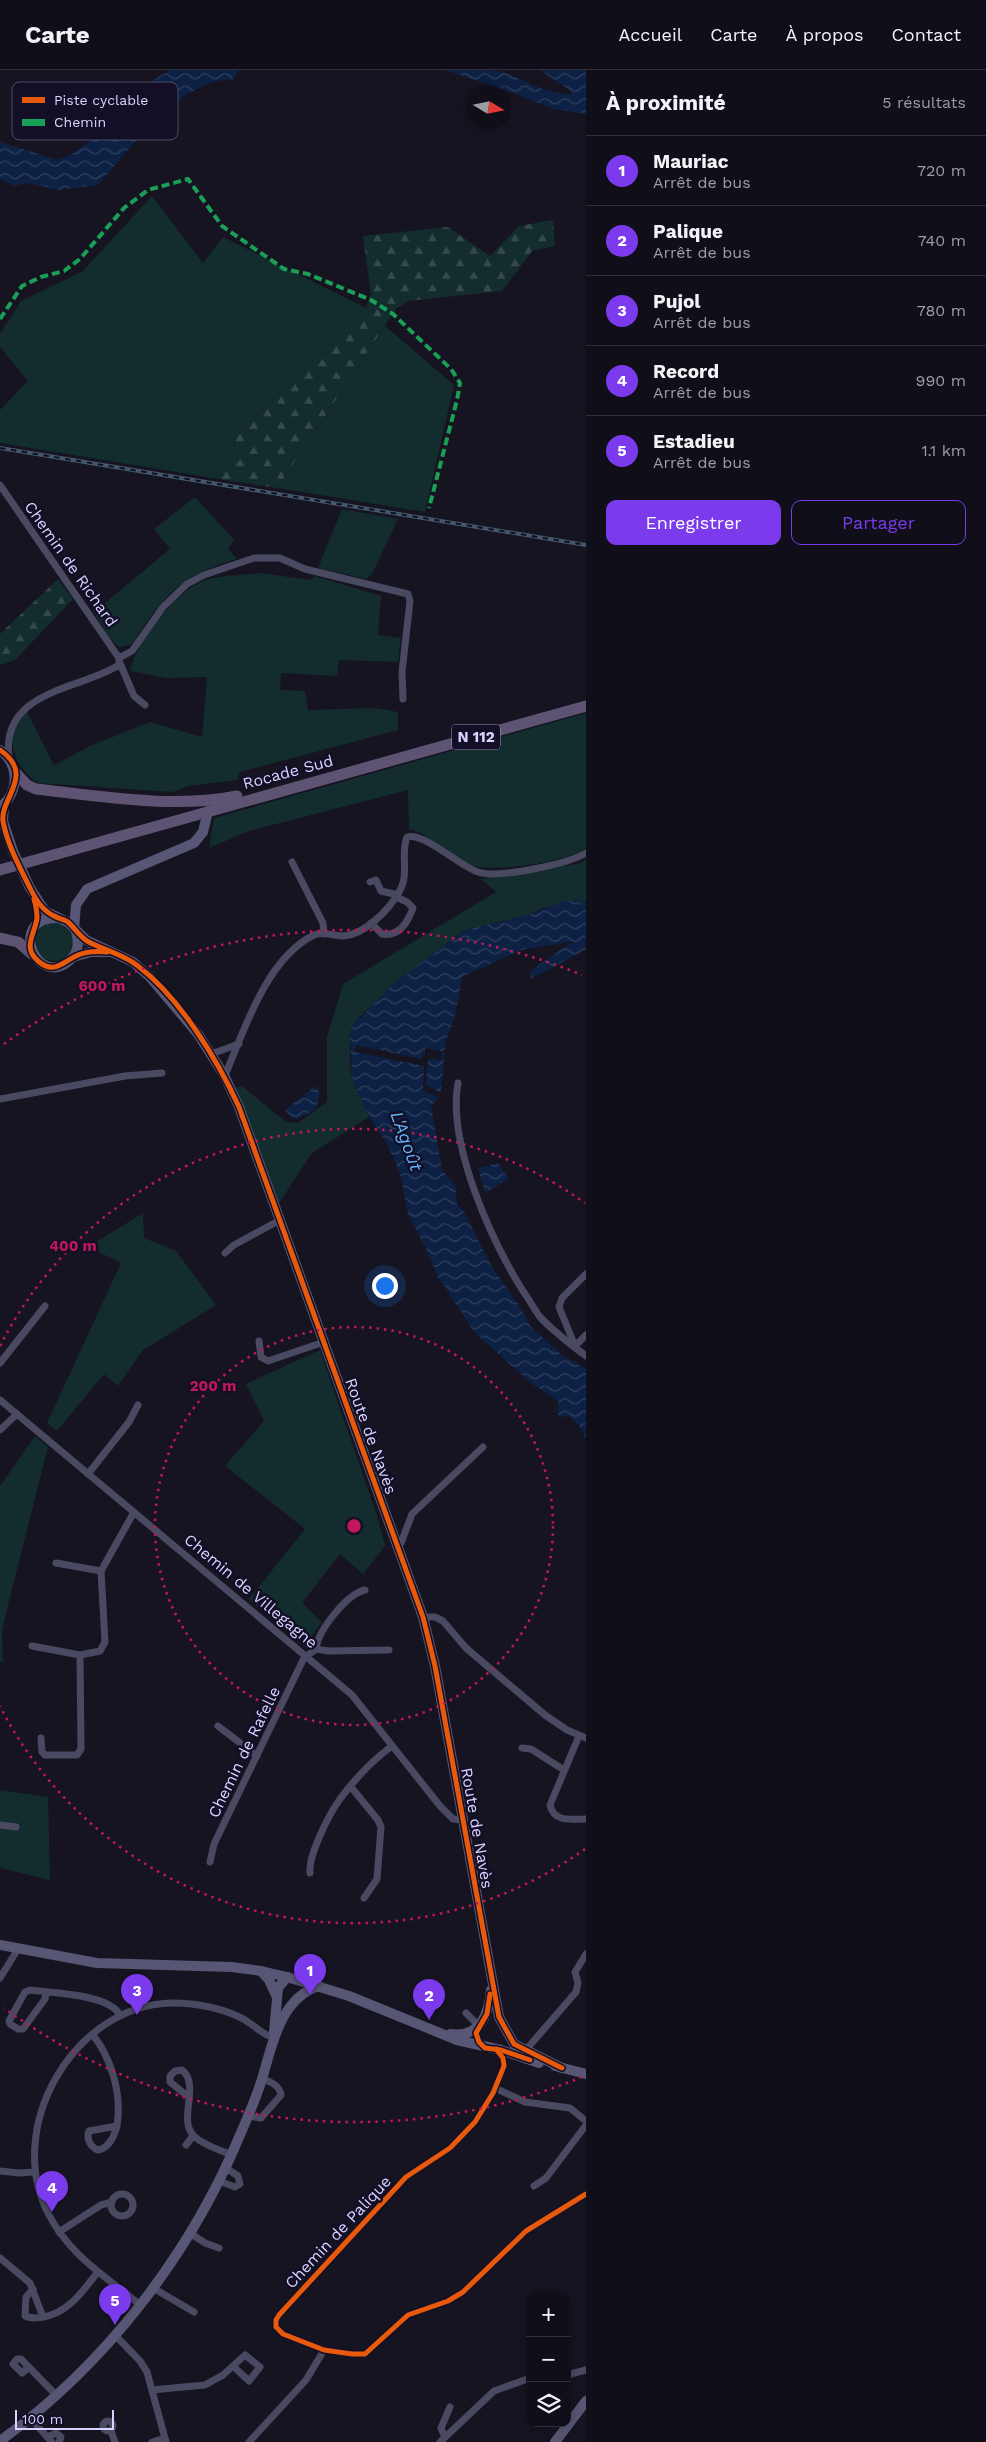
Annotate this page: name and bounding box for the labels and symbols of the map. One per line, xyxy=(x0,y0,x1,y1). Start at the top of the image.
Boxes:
legend xyxy=(12,82,178,140)
north arrow xyxy=(466,85,511,130)
text: Piste cyclable xyxy=(54,92,148,108)
text: Chemin xyxy=(54,114,106,130)
street label: Chemin de Richard xyxy=(21,498,121,630)
road number: N 112 xyxy=(452,724,500,750)
street label: Rocade Sud xyxy=(241,751,335,793)
text: 600 m xyxy=(79,977,125,995)
water label: L'Agoût xyxy=(387,1108,428,1174)
text: 400 m xyxy=(49,1237,97,1255)
your location xyxy=(372,1273,398,1299)
street label: Route de Navès xyxy=(341,1375,401,1497)
text: 200 m xyxy=(190,1377,236,1395)
centre of rings xyxy=(345,1517,363,1535)
street label: Chemin de Villegagne xyxy=(181,1530,321,1652)
street label: Chemin de Rafelle xyxy=(204,1683,284,1821)
street label: Route de Navès xyxy=(457,1766,497,1890)
pin: 1 xyxy=(294,1954,326,1995)
pin: 3 xyxy=(121,1974,153,2015)
pin: 2 xyxy=(413,1979,445,2020)
pin: 4 xyxy=(36,2171,68,2212)
street label: Chemin de Palique xyxy=(281,2172,395,2292)
pin: 5 xyxy=(99,2284,131,2325)
scale bar xyxy=(15,2407,114,2430)

